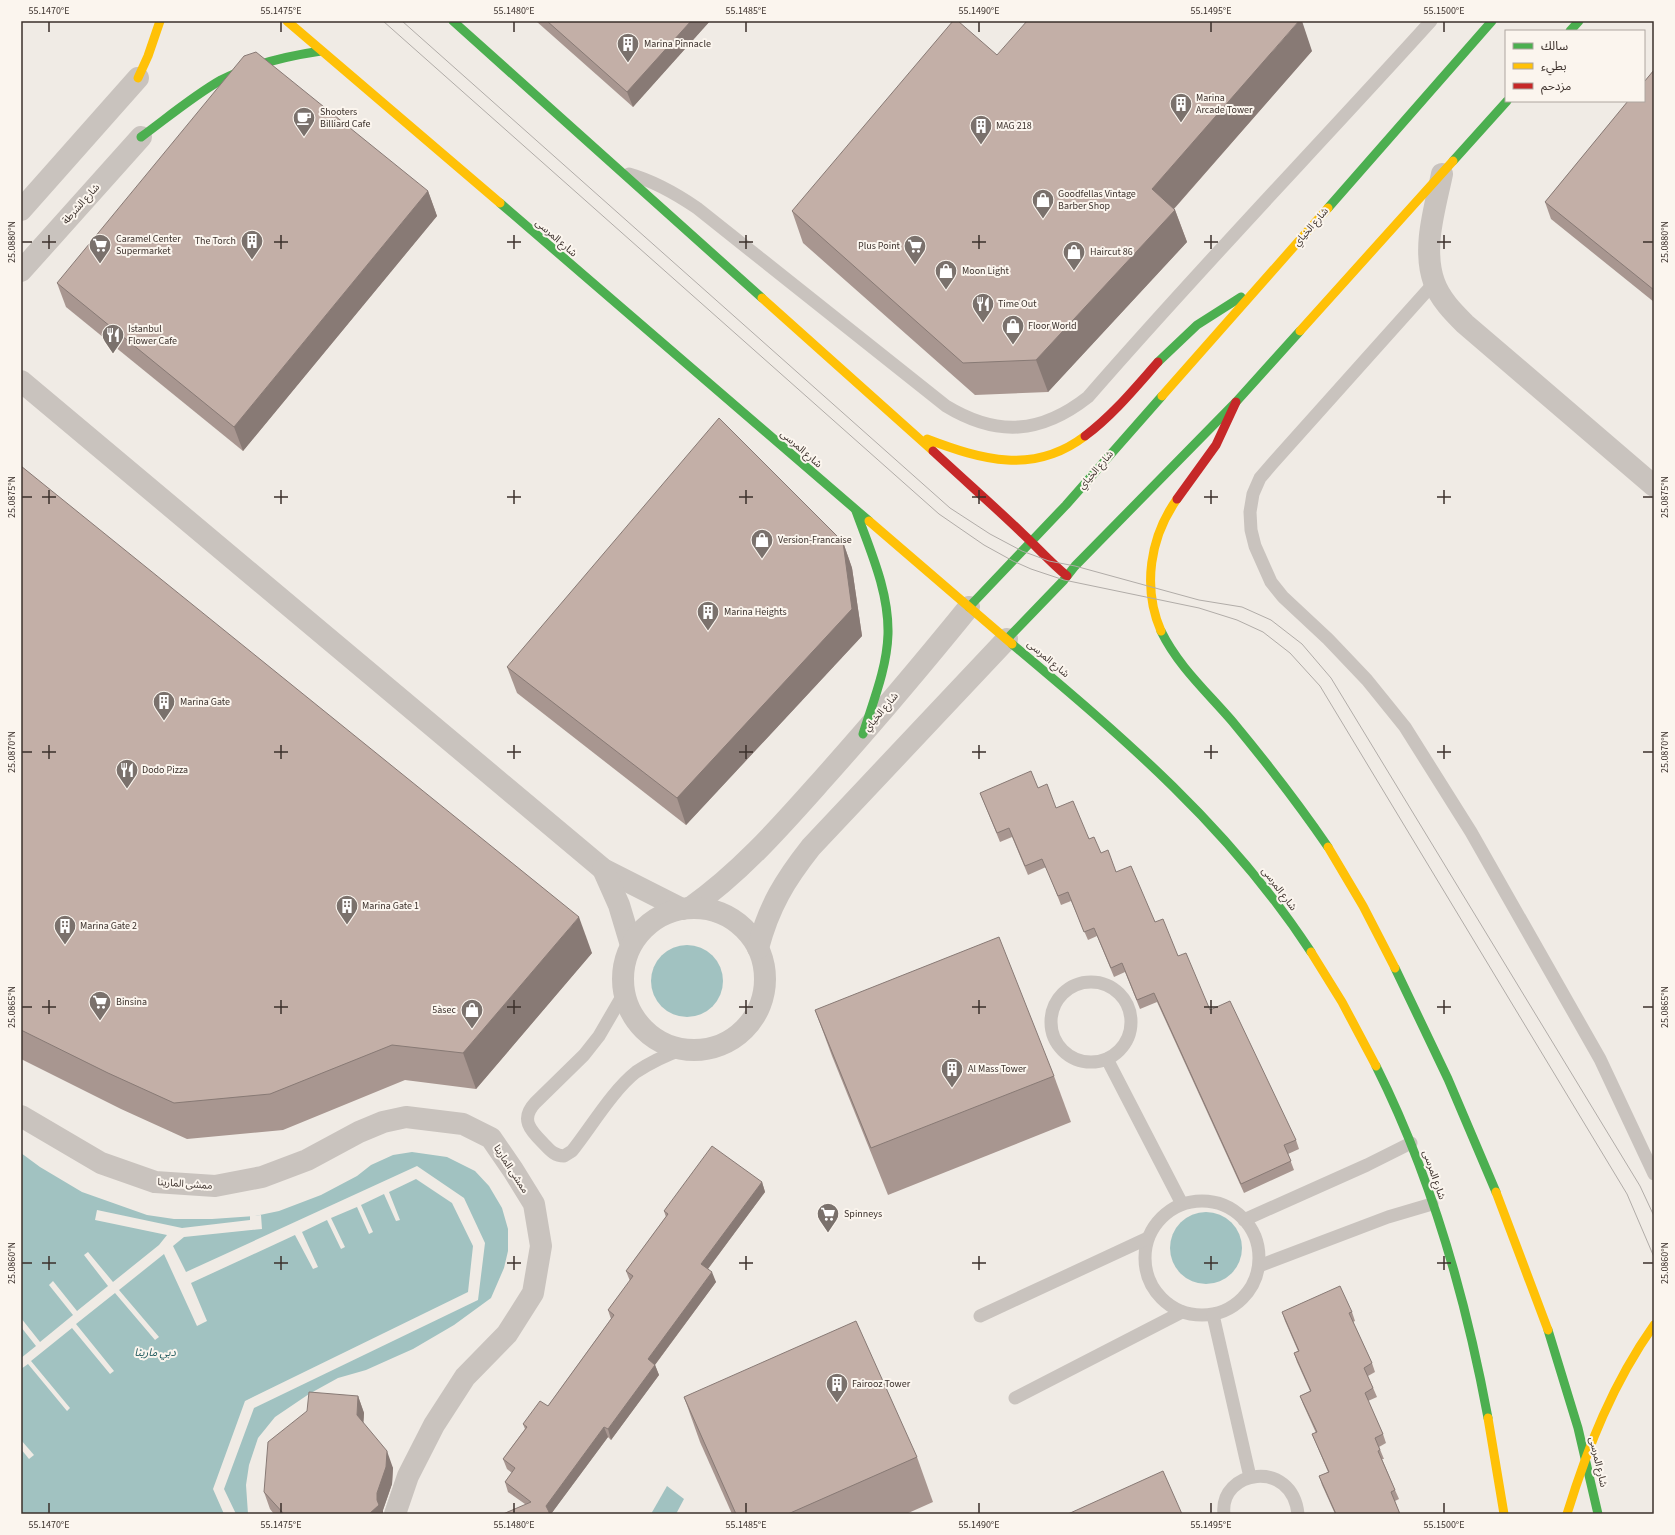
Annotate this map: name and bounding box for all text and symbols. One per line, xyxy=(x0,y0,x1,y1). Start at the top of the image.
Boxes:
text: 55.1470°E xyxy=(29,4,69,18)
text: 55.1475°E xyxy=(261,4,301,18)
text: 55.1480°E xyxy=(494,4,534,18)
text: 55.1485°E xyxy=(726,4,766,18)
text: 55.1490°E xyxy=(959,4,999,18)
text: 55.1495°E xyxy=(1191,4,1231,18)
text: 55.1500°E xyxy=(1424,4,1464,18)
legend xyxy=(1505,30,1645,102)
building icon: Marina Pinnacle xyxy=(615,31,641,64)
place label: Marina Pinnacle xyxy=(644,37,711,51)
text: سالك xyxy=(1541,38,1568,55)
text: بطيء xyxy=(1541,58,1567,76)
text: مزدحم xyxy=(1541,78,1571,95)
building icon: Marina Arcade Tower xyxy=(1168,91,1194,124)
place label: Marina Arcade Tower xyxy=(1196,91,1253,117)
cafe icon: Shooters Billiard Cafe xyxy=(291,105,317,138)
place label: Shooters Billiard Cafe xyxy=(320,105,370,131)
building icon: MAG 218 xyxy=(968,113,994,146)
place label: MAG 218 xyxy=(996,119,1032,133)
street label: شارع الشرطة xyxy=(59,181,103,227)
shop icon: Goodfellas Vintage Barber Shop xyxy=(1030,187,1056,220)
place label: Goodfellas Vintage Barber Shop xyxy=(1058,187,1136,213)
street label: شارع الخياي xyxy=(1290,205,1332,250)
street label: شارع المرسى xyxy=(532,216,580,260)
text: 25.0880°N xyxy=(5,221,19,263)
text: 25.0880°N xyxy=(1658,221,1672,263)
building icon: The Torch xyxy=(239,228,265,261)
supermarket icon: Caramel Center Supermarket xyxy=(87,232,113,265)
place label: Caramel Center Supermarket xyxy=(116,232,181,258)
supermarket icon: Plus Point xyxy=(902,233,928,266)
place label: The Torch xyxy=(195,234,236,248)
place label: Plus Point xyxy=(858,239,901,253)
shop icon: Haircut 86 xyxy=(1061,239,1087,272)
place label: Haircut 86 xyxy=(1090,245,1133,259)
shop icon: Moon Light xyxy=(933,258,959,291)
place label: Moon Light xyxy=(962,264,1009,278)
restaurant icon: Time Out xyxy=(970,291,996,324)
place label: Time Out xyxy=(998,297,1037,311)
shop icon: Floor World xyxy=(1000,313,1026,346)
place label: Floor World xyxy=(1028,319,1077,333)
restaurant icon: Istanbul Flower Cafe xyxy=(100,322,126,355)
place label: Istanbul Flower Cafe xyxy=(128,322,177,348)
street label: شارع المرسى xyxy=(777,427,825,471)
street label: شارع الخياي xyxy=(1075,448,1117,493)
text: 25.0875°N xyxy=(5,476,19,518)
text: 25.0875°N xyxy=(1658,476,1672,518)
shop icon: Version-Francaise xyxy=(749,527,775,560)
place label: Version-Francaise xyxy=(778,533,852,547)
building icon: Marina Heights xyxy=(695,599,721,632)
place label: Marina Heights xyxy=(724,605,787,619)
street label: شارع المرسى xyxy=(1024,637,1072,681)
building icon: Marina Gate xyxy=(151,689,177,722)
street label: شارع الخياي xyxy=(861,689,902,735)
place label: Marina Gate xyxy=(180,695,230,709)
text: 25.0870°N xyxy=(5,731,19,773)
text: 25.0870°N xyxy=(1658,731,1672,773)
restaurant icon: Dodo Pizza xyxy=(114,757,140,790)
place label: Dodo Pizza xyxy=(142,763,188,777)
street label: شارع المرسى xyxy=(1258,864,1300,914)
building icon: Marina Gate 1 xyxy=(334,893,360,926)
place label: Marina Gate 1 xyxy=(362,899,419,913)
building icon: Marina Gate 2 xyxy=(52,913,78,946)
place label: Marina Gate 2 xyxy=(80,919,137,933)
text: 25.0865°N xyxy=(5,986,19,1028)
text: 25.0865°N xyxy=(1658,986,1672,1028)
supermarket icon: Binsina xyxy=(87,989,113,1022)
place label: Binsina xyxy=(116,995,147,1009)
shop icon: 5àsec xyxy=(459,997,485,1030)
place label: 5àsec xyxy=(432,1003,456,1017)
building icon: Al Mass Tower xyxy=(939,1056,965,1089)
place label: Al Mass Tower xyxy=(968,1062,1027,1076)
street label: ممشى المارينا xyxy=(490,1142,532,1196)
street label: شارع المرسى xyxy=(1419,1149,1449,1202)
street label: ممشى المارينا xyxy=(157,1175,213,1193)
supermarket icon: Spinneys xyxy=(815,1201,841,1234)
place label: Spinneys xyxy=(844,1207,882,1221)
text: 25.0860°N xyxy=(5,1242,19,1284)
text: 25.0860°N xyxy=(1658,1242,1672,1284)
water label: دبي مارينا xyxy=(134,1345,176,1361)
building icon: Fairooz Tower xyxy=(824,1371,850,1404)
place label: Fairooz Tower xyxy=(852,1377,911,1391)
street label: شارع المرسى xyxy=(1585,1436,1611,1489)
text: 55.1470°E xyxy=(29,1518,69,1532)
text: 55.1475°E xyxy=(261,1518,301,1532)
text: 55.1480°E xyxy=(494,1518,534,1532)
text: 55.1485°E xyxy=(726,1518,766,1532)
text: 55.1490°E xyxy=(959,1518,999,1532)
text: 55.1495°E xyxy=(1191,1518,1231,1532)
text: 55.1500°E xyxy=(1424,1518,1464,1532)

